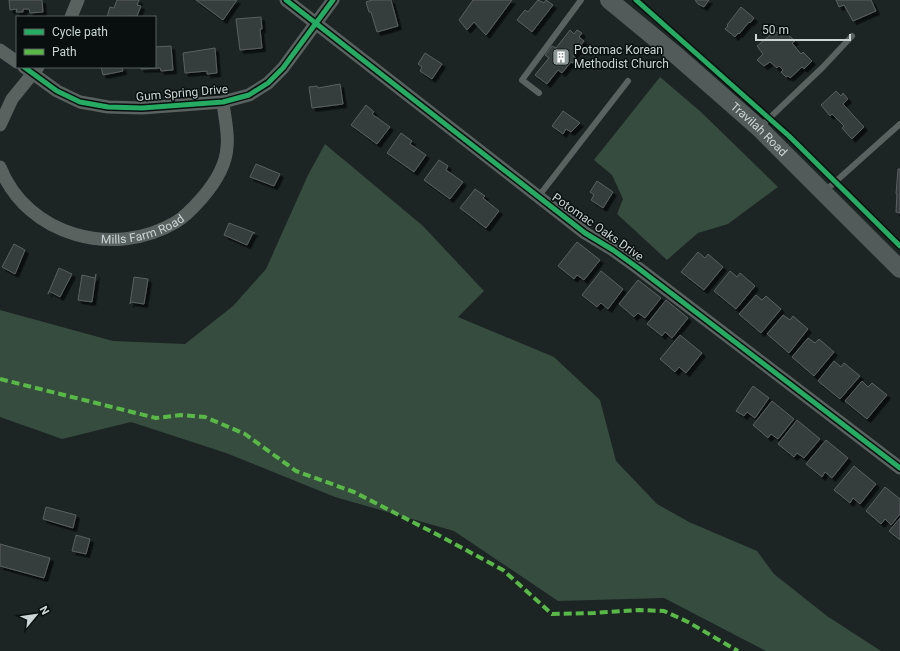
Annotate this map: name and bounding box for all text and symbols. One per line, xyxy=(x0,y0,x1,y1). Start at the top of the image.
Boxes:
legend xyxy=(16,16,156,68)
scale bar xyxy=(756,16,850,42)
text: 50 m xyxy=(762,23,789,37)
text: Cycle path xyxy=(52,25,108,39)
place label: Potomac Korean Methodist Church xyxy=(574,43,669,71)
text: Path xyxy=(52,45,77,59)
building icon: Potomac Korean Methodist Church xyxy=(551,47,571,67)
street label: Gum Spring Drive xyxy=(135,82,229,104)
street label: Travilah Road xyxy=(728,99,790,159)
street label: Potomac Oaks Drive xyxy=(550,190,646,264)
street label: Mills Farm Road xyxy=(101,212,187,247)
north arrow xyxy=(16,595,56,635)
text: N xyxy=(37,604,52,617)

